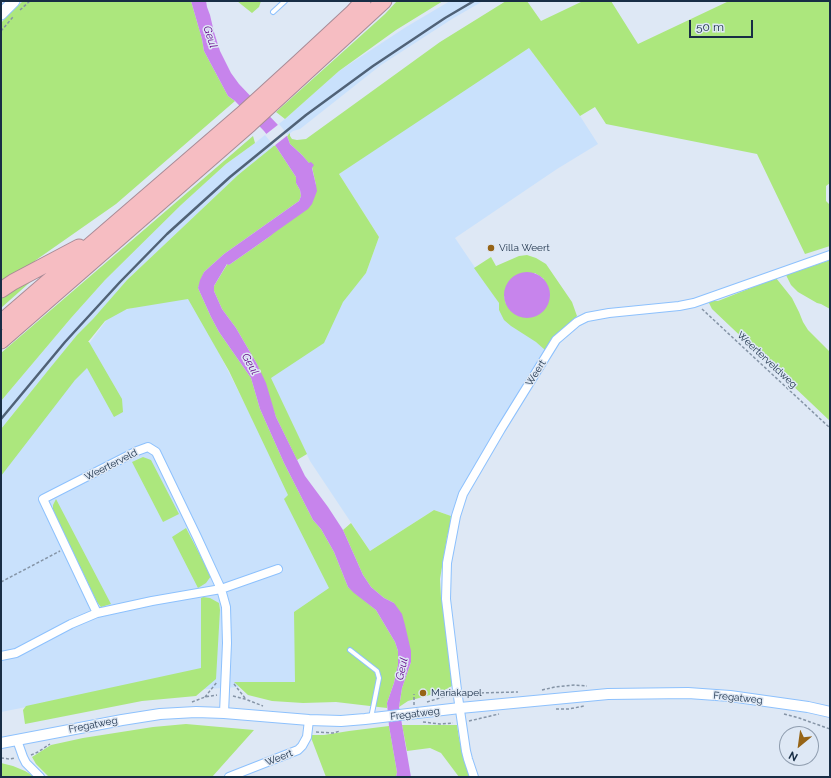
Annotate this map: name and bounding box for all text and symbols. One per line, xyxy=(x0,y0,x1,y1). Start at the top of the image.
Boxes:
scale bar xyxy=(691,12,755,38)
text: 50 m xyxy=(696,20,724,34)
water label: Geul xyxy=(200,24,220,50)
place label: Villa Weert xyxy=(499,242,550,254)
marker: Villa Weert xyxy=(486,243,496,253)
street label: Weerterveldweg xyxy=(735,329,799,391)
water label: Geul xyxy=(239,351,261,377)
street label: Weert xyxy=(523,358,549,388)
street label: Weerterveld xyxy=(83,447,139,483)
water label: Geul xyxy=(393,657,411,681)
place label: Mariakapel xyxy=(431,687,482,699)
marker: Mariakapel xyxy=(418,688,428,698)
street label: Fregatweg xyxy=(713,689,763,707)
street label: Fregatweg xyxy=(390,705,440,723)
street label: Fregatweg xyxy=(67,714,119,736)
north arrow xyxy=(779,726,819,766)
street label: Weert xyxy=(264,747,294,769)
text: N xyxy=(787,748,800,764)

